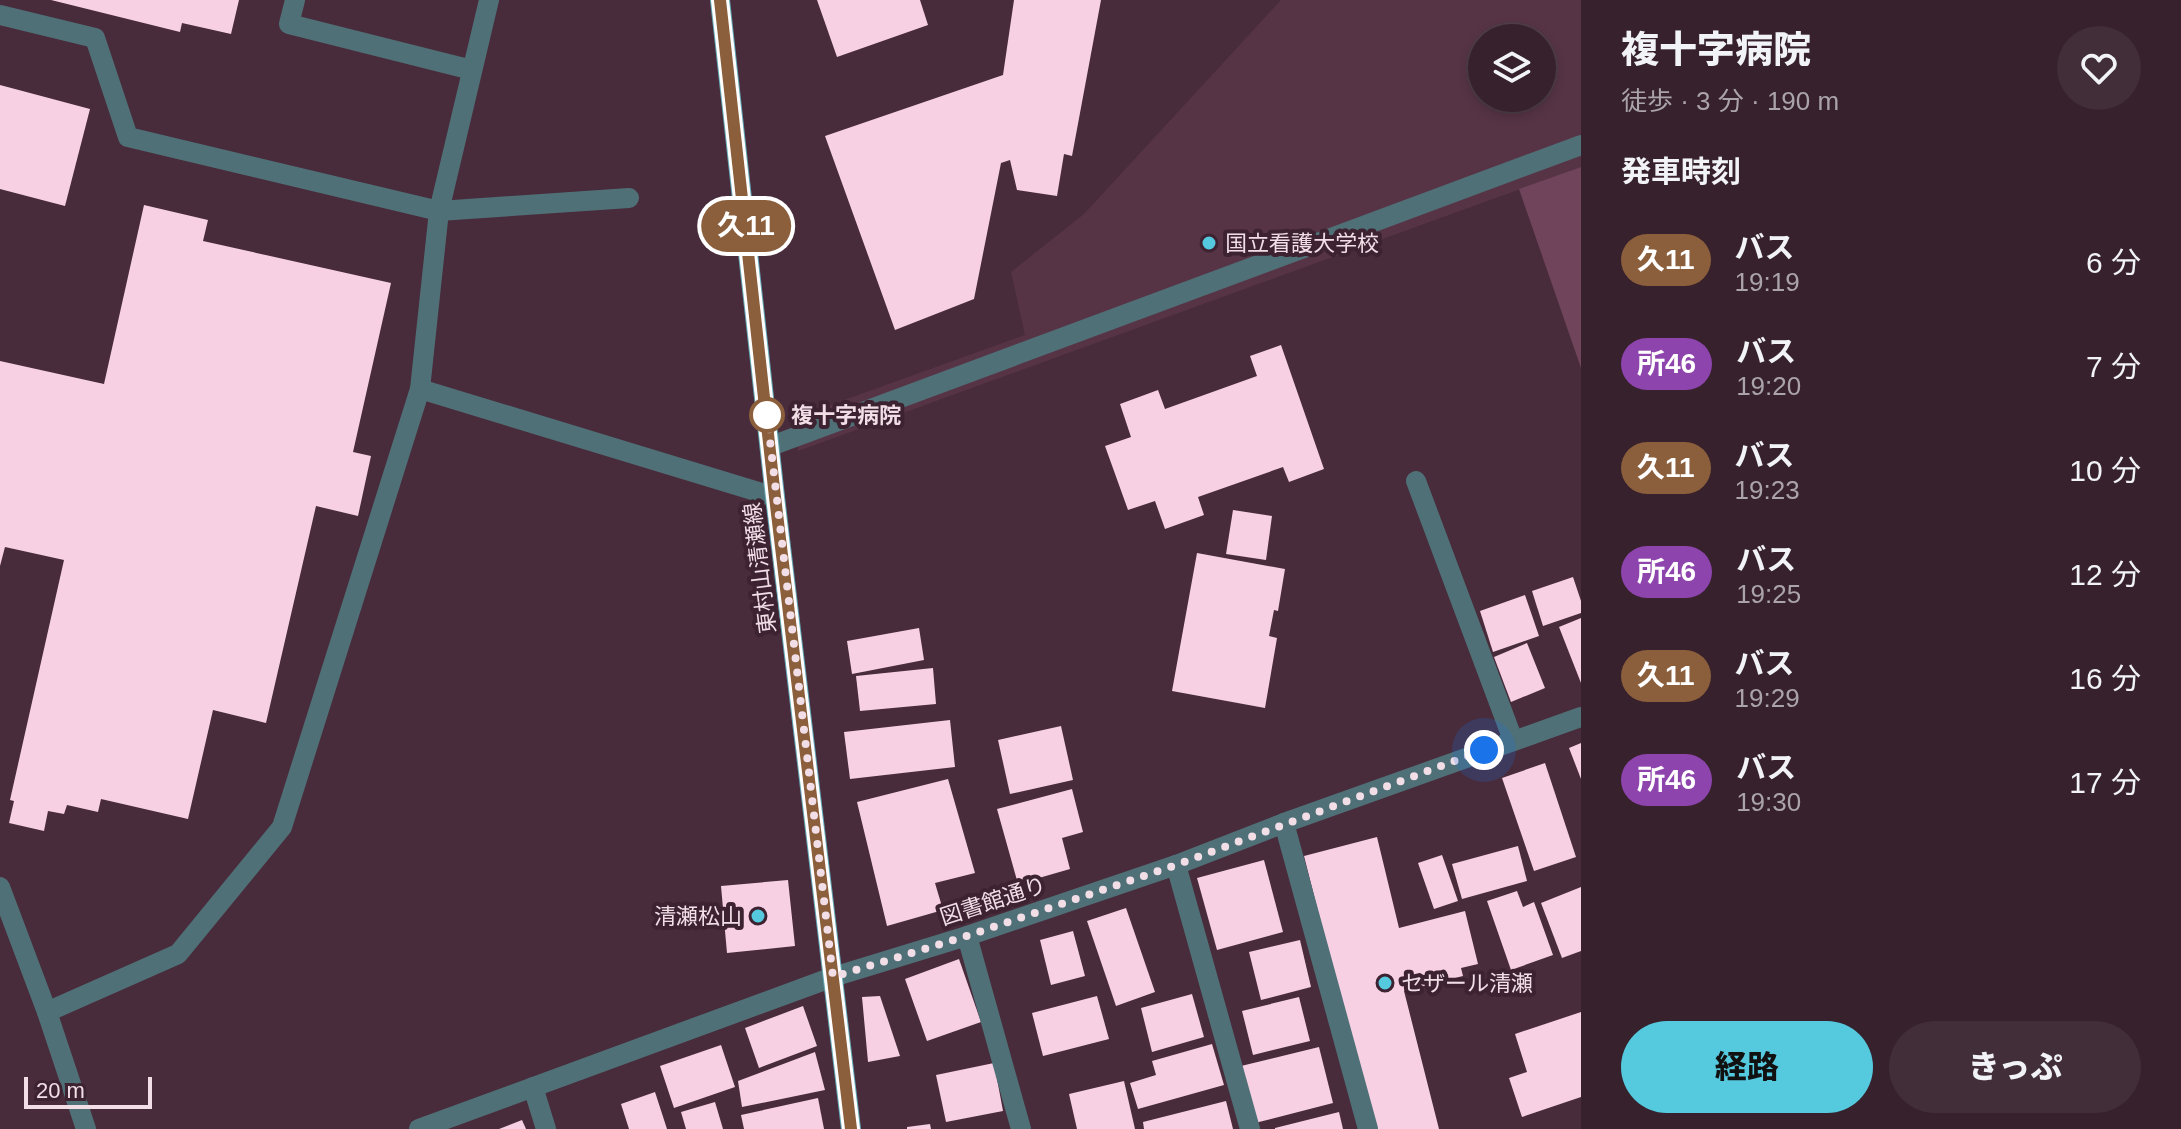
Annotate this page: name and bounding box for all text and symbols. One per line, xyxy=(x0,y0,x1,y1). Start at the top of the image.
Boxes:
map controls xyxy=(1468,24,1556,112)
button: layers xyxy=(1468,24,1556,112)
button: heart xyxy=(2057,26,2141,110)
text: 複十字病院 xyxy=(1621,29,1811,71)
text: 徒歩 · 3 分 · 190 m xyxy=(1621,86,1839,116)
text: 発車時刻 xyxy=(1621,155,1741,188)
line badge: 久11 xyxy=(700,200,792,252)
text: 久11 xyxy=(717,210,775,241)
place label: 国立看護大学校 xyxy=(1225,231,1379,256)
text: バス xyxy=(1735,231,1795,264)
marker: 国立看護大学校 xyxy=(1200,234,1218,252)
text: 久11 xyxy=(1637,244,1695,275)
text: 6 分 xyxy=(2086,246,2141,279)
text: 19:19 xyxy=(1735,267,1800,297)
text: バス xyxy=(1736,335,1796,368)
text: 所46 xyxy=(1637,348,1696,379)
text: 7 分 xyxy=(2086,350,2141,383)
text: 19:20 xyxy=(1736,371,1801,401)
marker: 複十字病院 xyxy=(750,398,784,432)
place label: 複十字病院 xyxy=(791,403,901,428)
text: バス xyxy=(1735,439,1795,472)
text: 久11 xyxy=(1637,452,1695,483)
text: 10 分 xyxy=(2069,454,2141,487)
text: 19:23 xyxy=(1735,475,1800,505)
street label: 東村山清瀬線 xyxy=(740,501,780,635)
text: バス xyxy=(1736,543,1796,576)
text: 所46 xyxy=(1637,556,1696,587)
text: 12 分 xyxy=(2069,558,2141,591)
text: 19:25 xyxy=(1736,579,1801,609)
text: バス xyxy=(1735,647,1795,680)
text: 久11 xyxy=(1637,660,1695,691)
text: 16 分 xyxy=(2069,662,2141,695)
text: 19:29 xyxy=(1735,683,1800,713)
your location xyxy=(1464,730,1504,770)
text: バス xyxy=(1736,751,1796,784)
text: 所46 xyxy=(1637,764,1696,795)
text: 17 分 xyxy=(2069,766,2141,799)
text: 19:30 xyxy=(1736,787,1801,817)
street label: 図書館通り xyxy=(937,872,1049,930)
place label: 清瀬松山 xyxy=(654,904,742,929)
marker: 清瀬松山 xyxy=(749,907,767,925)
place label: セザール清瀬 xyxy=(1401,971,1533,996)
marker: セザール清瀬 xyxy=(1376,974,1394,992)
button: 経路 xyxy=(1621,1021,1873,1113)
button: きっぷ xyxy=(1889,1021,2141,1113)
scale bar xyxy=(24,1073,152,1109)
text: 20 m xyxy=(36,1078,85,1103)

